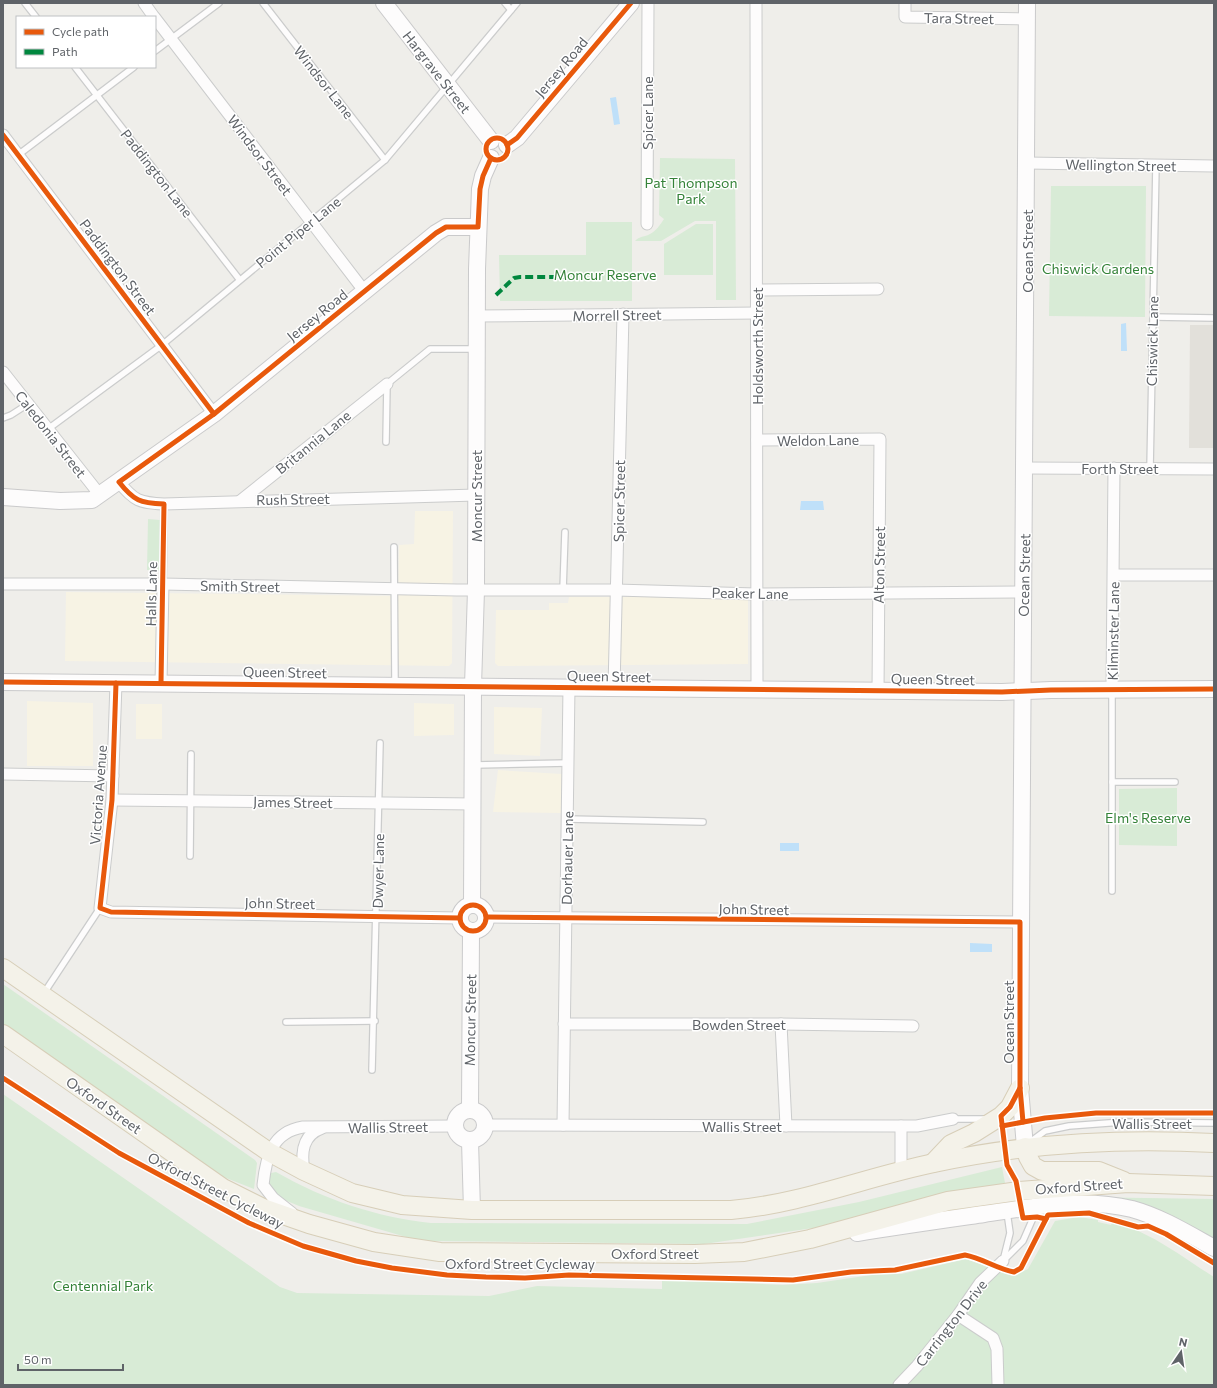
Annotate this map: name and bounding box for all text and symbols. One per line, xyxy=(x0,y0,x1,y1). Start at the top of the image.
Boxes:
street label: Tara Street xyxy=(924,9,994,27)
legend xyxy=(16,16,156,68)
text: Cycle path xyxy=(52,24,109,38)
street label: Hargrave Street xyxy=(399,27,475,117)
street label: Jersey Road xyxy=(531,34,591,100)
street label: Windsor Lane xyxy=(290,42,358,122)
text: Path xyxy=(52,44,78,58)
street label: Spicer Lane xyxy=(639,76,656,150)
street label: Windsor Street xyxy=(224,111,296,199)
street label: Paddington Lane xyxy=(117,126,197,220)
street label: Wellington Street xyxy=(1065,156,1177,174)
park label: Pat Thompson Park xyxy=(644,174,738,207)
street label: Point Piper Lane xyxy=(252,193,344,271)
street label: Ocean Street xyxy=(1019,209,1036,293)
street label: Paddington Street xyxy=(76,216,160,319)
park label: Chiswick Gardens xyxy=(1042,260,1154,277)
park label: Moncur Reserve xyxy=(554,266,656,283)
street label: Jersey Road xyxy=(283,285,351,345)
street label: Holdsworth Street xyxy=(749,287,766,405)
street label: Chiswick Lane xyxy=(1143,296,1161,386)
street label: Morrell Street xyxy=(572,306,662,324)
street label: Caledonia Street xyxy=(12,387,90,481)
street label: Britannia Lane xyxy=(272,407,354,477)
street label: Weldon Lane xyxy=(777,431,859,449)
street label: Moncur Street xyxy=(468,450,485,542)
street label: Spicer Street xyxy=(610,459,628,542)
street label: Forth Street xyxy=(1081,460,1159,477)
street label: Rush Street xyxy=(256,490,330,508)
street label: Alton Street xyxy=(870,526,888,604)
street label: Ocean Street xyxy=(1015,533,1033,617)
street label: Halls Lane xyxy=(142,561,160,627)
street label: Smith Street xyxy=(200,577,280,595)
street label: Kilminster Lane xyxy=(1104,581,1122,681)
street label: Peaker Lane xyxy=(711,584,789,602)
street label: Queen Street xyxy=(243,663,328,681)
street label: Queen Street xyxy=(567,667,652,685)
street label: Queen Street xyxy=(891,670,976,688)
street label: Victoria Avenue xyxy=(86,745,110,845)
street label: James Street xyxy=(253,793,333,811)
park label: Elm's Reserve xyxy=(1105,809,1191,826)
street label: Dorhauer Lane xyxy=(558,811,576,905)
street label: Dwyer Lane xyxy=(369,833,387,909)
street label: John Street xyxy=(244,894,316,912)
street label: John Street xyxy=(718,900,790,918)
street label: Moncur Street xyxy=(461,973,479,1066)
street label: Ocean Street xyxy=(1000,980,1017,1064)
street label: Bowden Street xyxy=(692,1016,786,1033)
street label: Oxford Street xyxy=(63,1073,145,1137)
street label: Wallis Street xyxy=(1112,1115,1192,1132)
street label: Wallis Street xyxy=(348,1118,428,1136)
street label: Wallis Street xyxy=(702,1118,782,1135)
street label: Oxford Street Cycleway xyxy=(145,1148,287,1232)
street label: Oxford Street xyxy=(1035,1174,1124,1198)
street label: Oxford Street xyxy=(611,1245,699,1262)
street label: Oxford Street Cycleway xyxy=(445,1255,595,1272)
street label: Carrington Drive xyxy=(912,1276,990,1370)
park label: Centennial Park xyxy=(53,1277,154,1294)
north arrow xyxy=(1161,1332,1201,1372)
text: N xyxy=(1178,1335,1189,1349)
scale bar xyxy=(18,1346,123,1372)
text: 50 m xyxy=(24,1352,52,1366)

